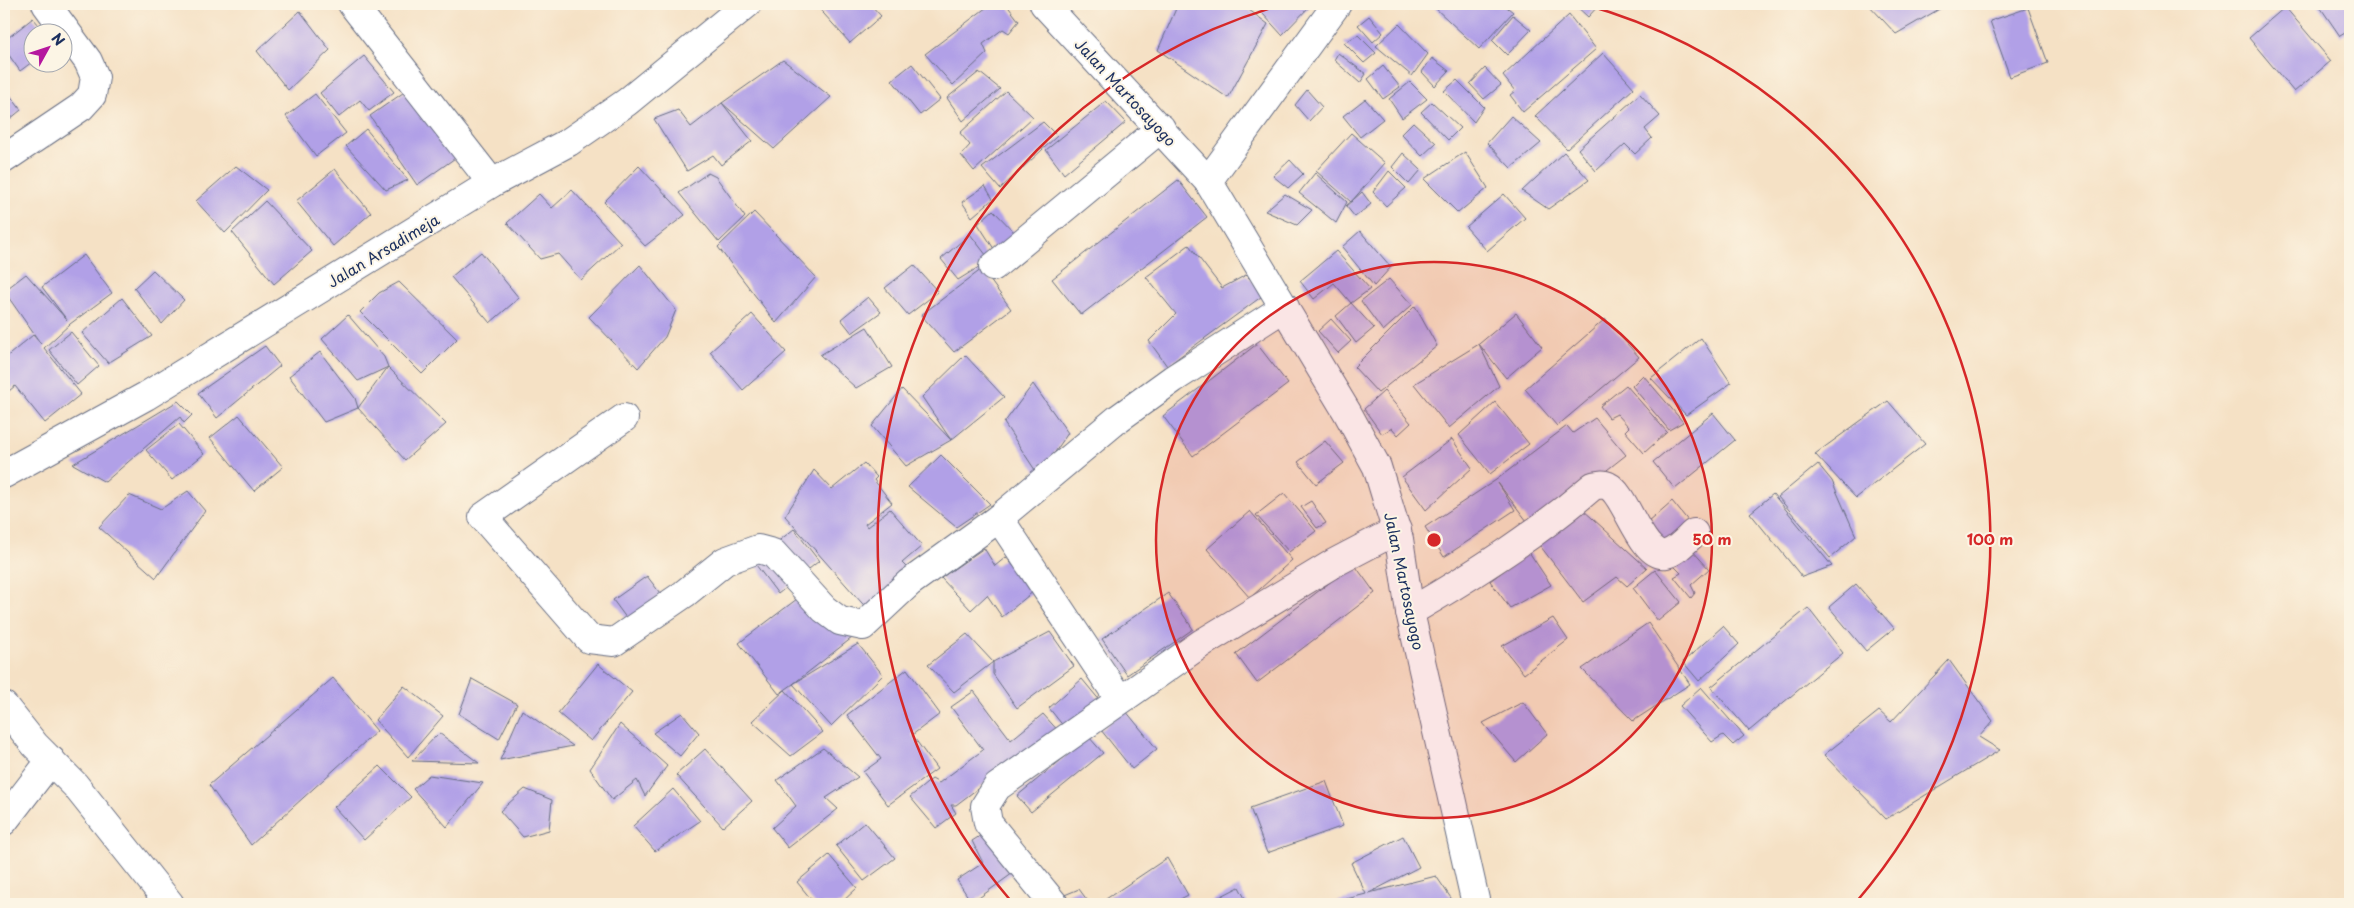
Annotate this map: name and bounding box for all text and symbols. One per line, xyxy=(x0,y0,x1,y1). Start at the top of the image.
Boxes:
north arrow xyxy=(22,22,72,72)
text: N xyxy=(47,28,70,50)
street label: Jalan Martosayogo xyxy=(1070,33,1182,151)
street label: Jalan Arsadimeja xyxy=(323,207,444,293)
street label: Jalan Martosayogo xyxy=(1379,510,1431,652)
text: 50 m xyxy=(1693,527,1731,550)
text: 100 m xyxy=(1967,527,2013,550)
centre of rings xyxy=(1425,531,1443,549)

